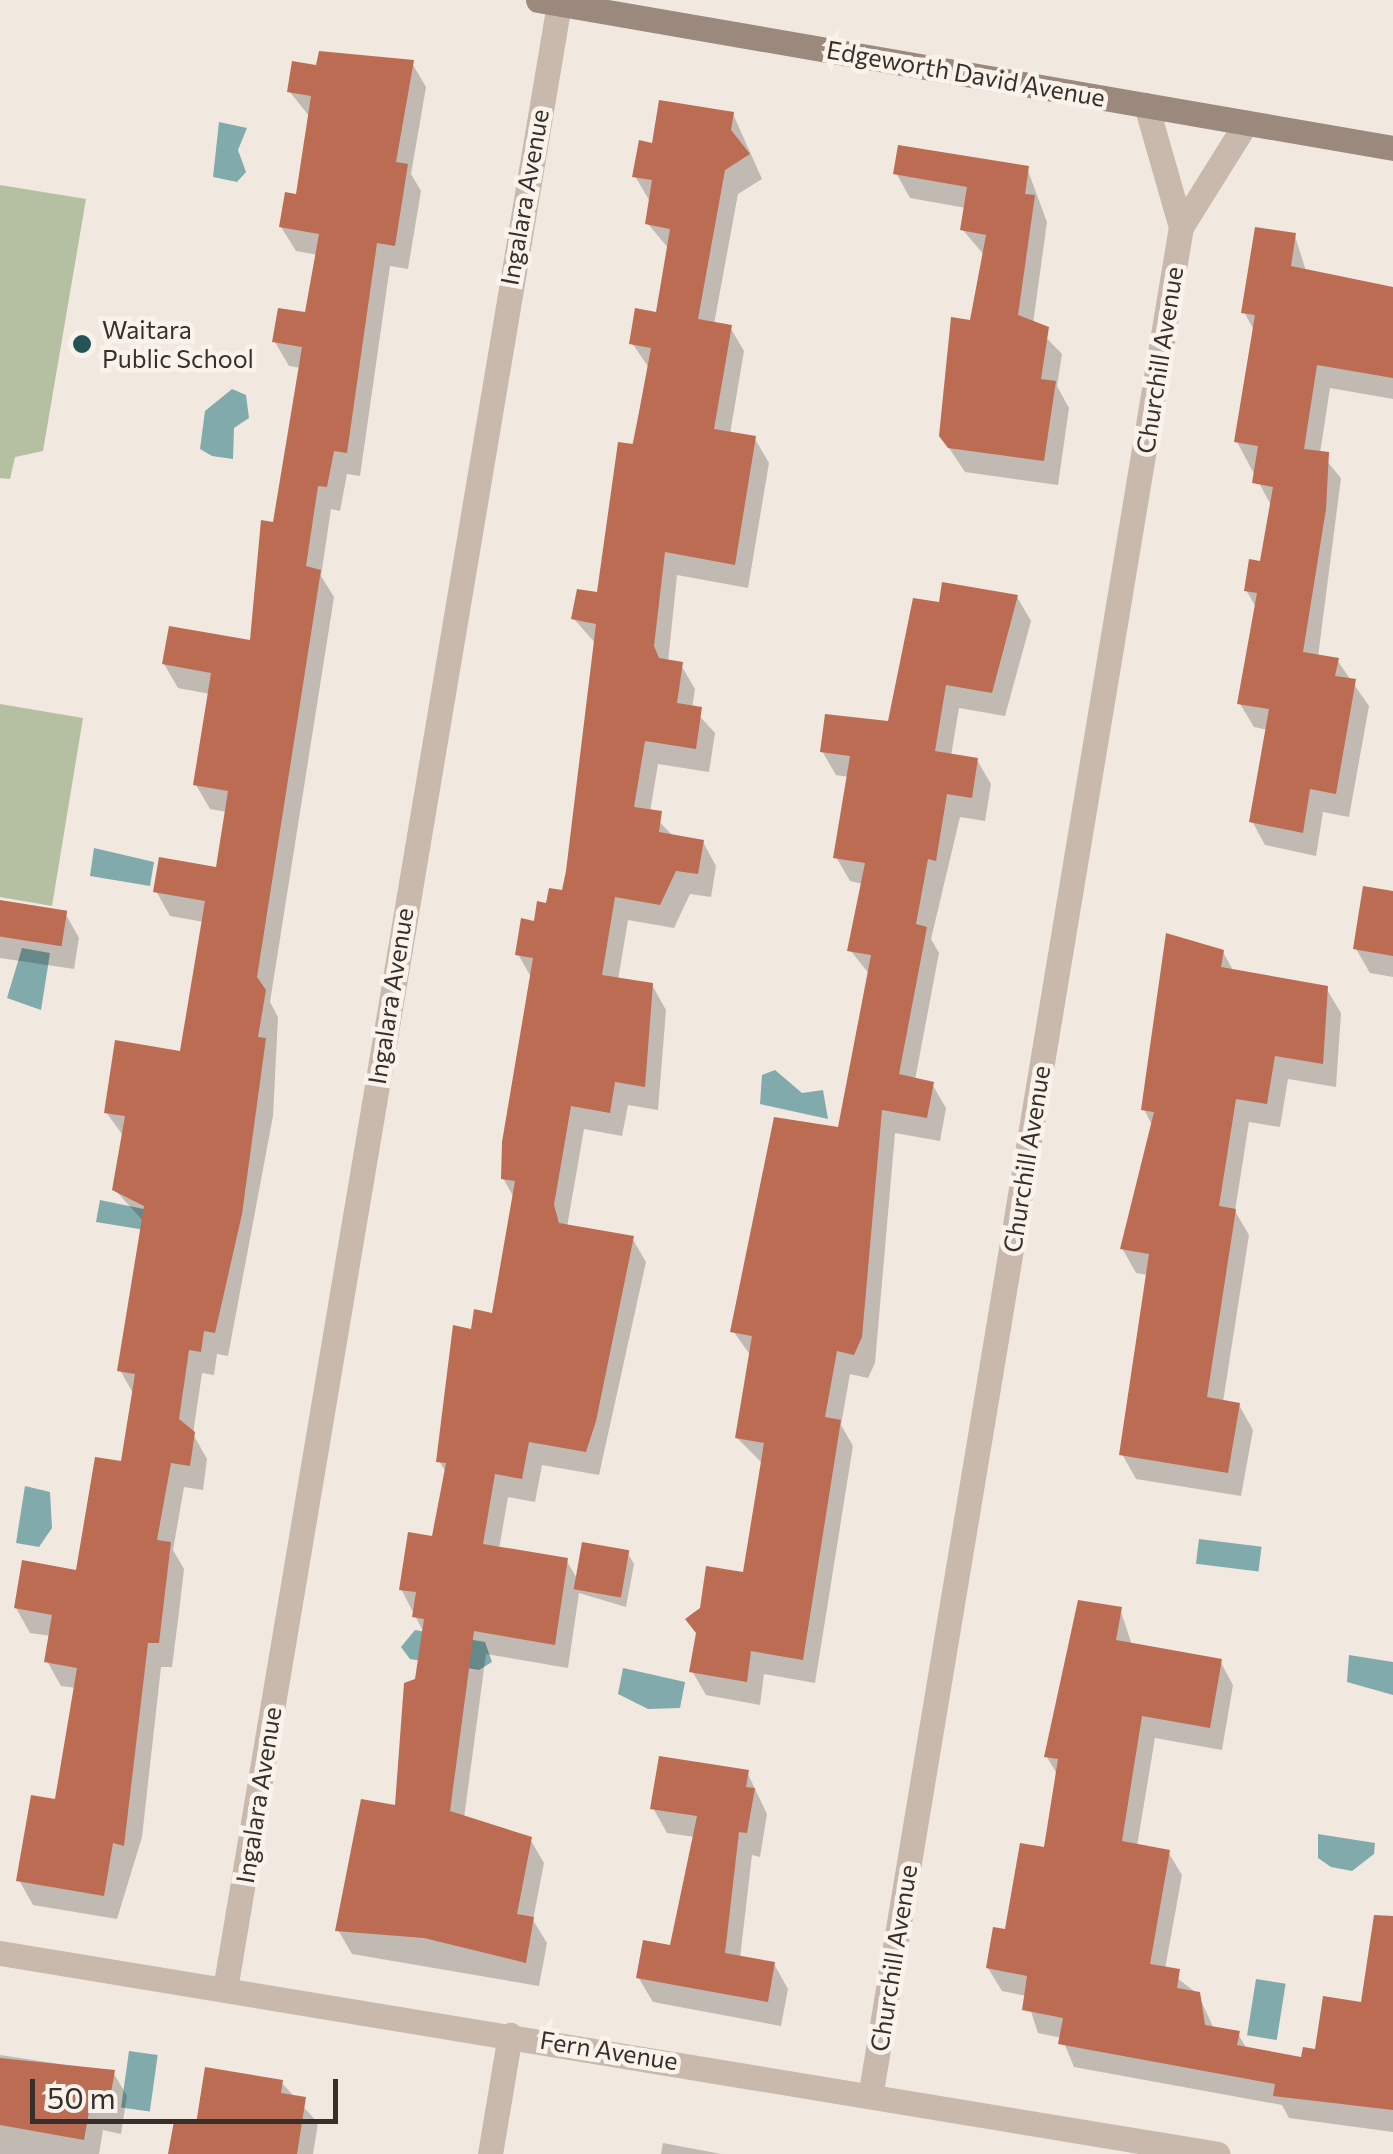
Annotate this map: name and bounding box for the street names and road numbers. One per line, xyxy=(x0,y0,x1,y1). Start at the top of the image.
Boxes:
street label: Edgeworth David Avenue xyxy=(824,34,1108,112)
street label: Ingalara Avenue xyxy=(494,107,554,287)
street label: Churchill Avenue xyxy=(1129,264,1189,456)
street label: Ingalara Avenue xyxy=(361,906,419,1086)
street label: Churchill Avenue xyxy=(996,1063,1056,1255)
street label: Ingalara Avenue xyxy=(229,1705,287,1885)
street label: Churchill Avenue xyxy=(863,1862,923,2054)
street label: Fern Avenue xyxy=(538,2024,680,2076)

